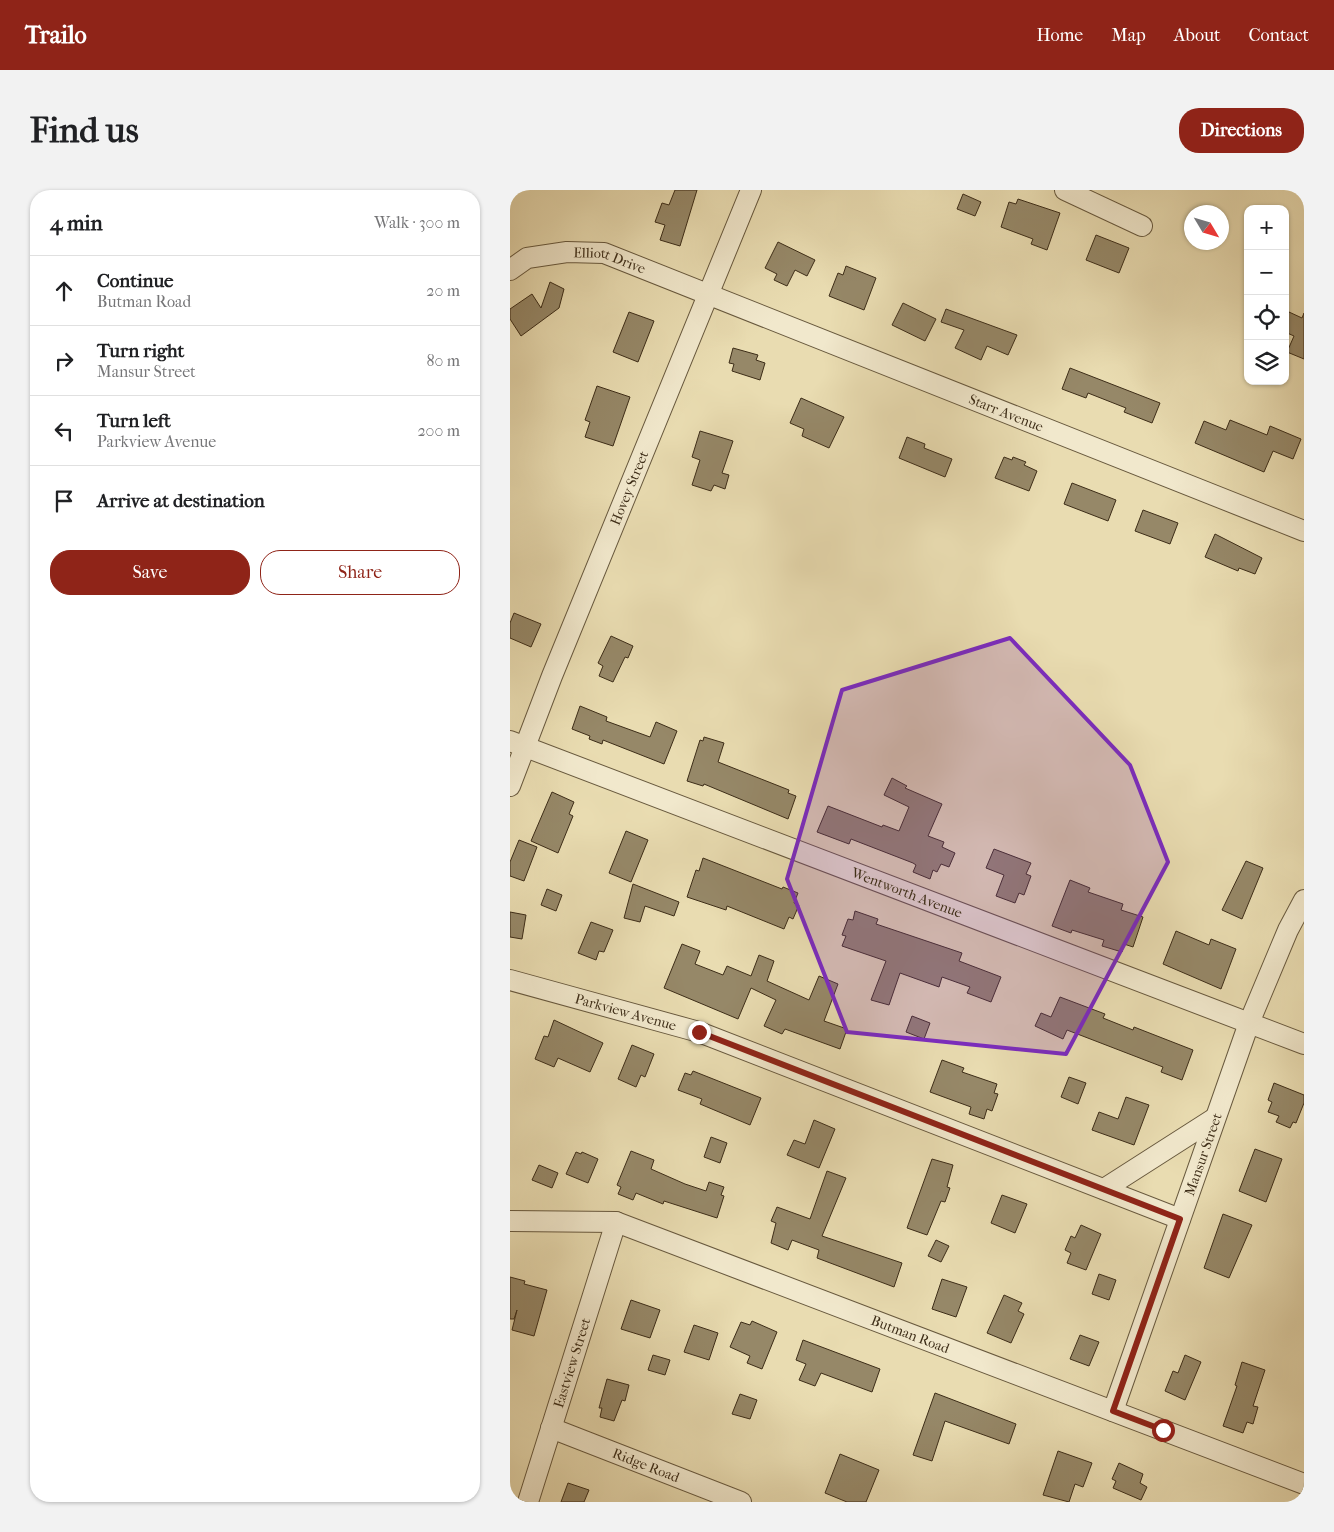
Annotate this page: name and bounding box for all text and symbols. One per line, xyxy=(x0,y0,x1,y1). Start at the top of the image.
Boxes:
text: Trailo xyxy=(25,21,87,49)
text: Home xyxy=(1036,25,1083,46)
text: Map xyxy=(1111,25,1146,46)
text: About xyxy=(1174,25,1220,46)
text: Contact xyxy=(1248,25,1309,46)
button: Directions xyxy=(1179,108,1304,153)
text: Find us xyxy=(30,110,139,151)
north arrow xyxy=(1184,205,1229,250)
map controls xyxy=(1244,205,1289,385)
button: + xyxy=(1244,205,1289,250)
text: 4 min xyxy=(50,211,103,235)
text: Walk · 300 m xyxy=(374,213,460,232)
street label: Elliott Drive xyxy=(573,244,648,278)
button: − xyxy=(1244,250,1289,295)
text: Continue xyxy=(97,270,173,292)
icon: ahead xyxy=(50,277,78,305)
text: 20 m xyxy=(426,281,460,300)
text: Butman Road xyxy=(97,292,191,311)
button: locate xyxy=(1244,295,1289,340)
text: Turn right xyxy=(97,340,184,362)
button: layers xyxy=(1244,340,1289,385)
icon: right xyxy=(50,347,78,375)
text: 80 m xyxy=(426,351,460,370)
text: Mansur Street xyxy=(97,362,196,381)
street label: Starr Avenue xyxy=(966,391,1046,436)
text: Turn left xyxy=(97,410,171,432)
icon: left xyxy=(50,417,78,445)
text: 200 m xyxy=(417,421,460,440)
text: Parkview Avenue xyxy=(97,432,216,451)
street label: Hovey Street xyxy=(607,448,652,528)
icon: arrive xyxy=(50,487,78,515)
text: Arrive at destination xyxy=(97,490,265,512)
button: Save xyxy=(50,550,250,595)
button: Share xyxy=(260,550,460,595)
street label: Wentworth Avenue xyxy=(848,864,965,922)
street label: Parkview Avenue xyxy=(573,990,678,1034)
route end xyxy=(688,1021,711,1044)
street label: Mansur Street xyxy=(1181,1111,1226,1198)
street label: Butman Road xyxy=(869,1312,952,1357)
street label: Eastview Street xyxy=(550,1316,594,1410)
route start xyxy=(1152,1419,1175,1442)
street label: Ridge Road xyxy=(610,1445,682,1486)

